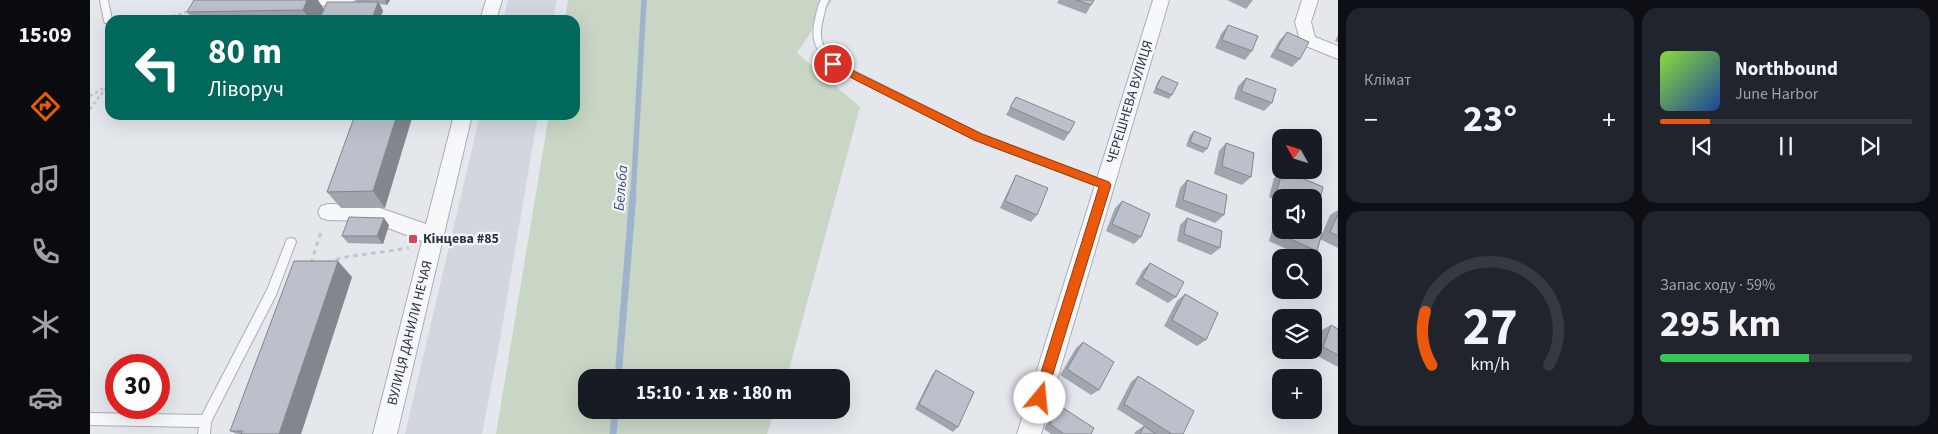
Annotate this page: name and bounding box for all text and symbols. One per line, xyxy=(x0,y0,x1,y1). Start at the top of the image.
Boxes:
text: 15:09 xyxy=(18,19,72,51)
text: 80 m xyxy=(208,27,282,77)
icon: left xyxy=(125,35,190,100)
street label: ЧЕРЕШНЕВА ВУЛИЦЯ xyxy=(1102,38,1158,166)
pin xyxy=(812,43,854,85)
icon: arrive xyxy=(819,50,847,78)
text: Northbound xyxy=(1735,56,1838,83)
text: Клімат xyxy=(1364,69,1411,91)
text: Ліворуч xyxy=(208,73,284,105)
text: June Harbor xyxy=(1735,83,1818,105)
icon: directions xyxy=(28,89,63,124)
text: 23° xyxy=(1463,92,1517,146)
text: − xyxy=(1364,100,1378,140)
text: + xyxy=(1602,100,1616,140)
north arrow xyxy=(1272,129,1322,179)
map controls xyxy=(1272,129,1322,419)
icon: previous xyxy=(1688,132,1716,160)
icon: pause xyxy=(1772,132,1800,160)
icon: next xyxy=(1856,132,1884,160)
icon: music xyxy=(28,162,63,197)
water label: Бельба xyxy=(609,164,633,212)
button: sound xyxy=(1272,189,1322,239)
place label: Кінцева #85 xyxy=(423,229,499,249)
marker: Кінцева #85 xyxy=(407,233,419,245)
icon: phone xyxy=(28,234,63,269)
button: search xyxy=(1272,249,1322,299)
street label: ВУЛИЦЯ ДАНИЛИ НЕЧАЯ xyxy=(382,258,438,408)
text: Запас ходу · 59% xyxy=(1660,274,1775,296)
text: 27 xyxy=(1463,291,1517,365)
text: 295 km xyxy=(1660,297,1781,351)
icon: climate xyxy=(28,307,63,342)
button: layers xyxy=(1272,309,1322,359)
text: km/h xyxy=(1470,352,1510,377)
speed limit sign: 30 xyxy=(105,354,170,419)
button: + xyxy=(1272,369,1322,419)
position arrow xyxy=(1013,371,1065,423)
icon: car xyxy=(28,380,63,415)
text: 15:10 · 1 хв · 180 m xyxy=(636,380,792,407)

